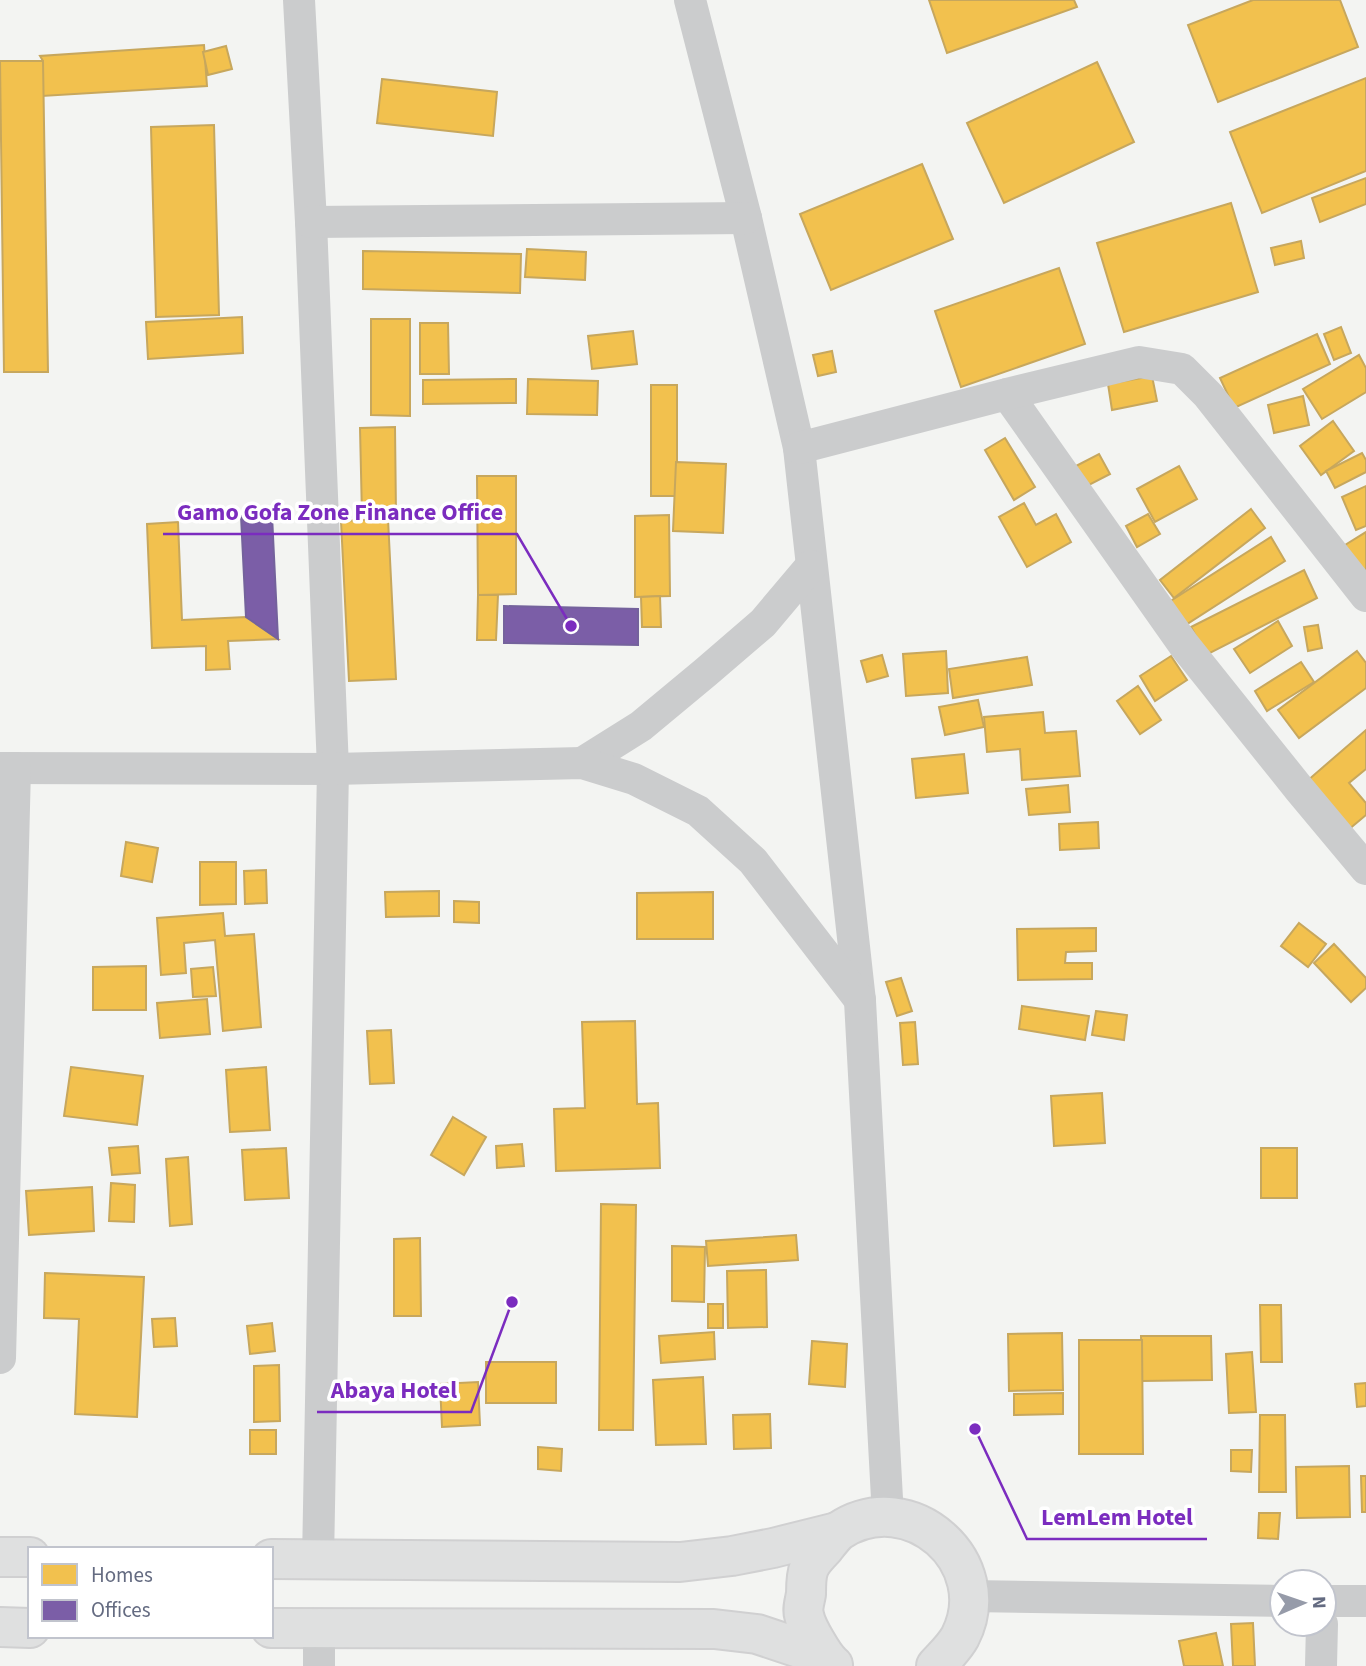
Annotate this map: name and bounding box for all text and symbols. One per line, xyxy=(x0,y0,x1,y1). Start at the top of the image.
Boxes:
callout: Gamo Gofa Zone Finance Office xyxy=(163,489,517,534)
text: Gamo Gofa Zone Finance Office xyxy=(177,495,503,530)
callout: Abaya Hotel xyxy=(317,1367,471,1412)
text: Abaya Hotel xyxy=(330,1373,457,1408)
callout: LemLem Hotel xyxy=(1027,1494,1207,1539)
text: LemLem Hotel xyxy=(1041,1500,1193,1535)
legend xyxy=(28,1547,273,1638)
text: Homes xyxy=(91,1560,153,1590)
north arrow xyxy=(1268,1568,1338,1638)
text: Offices xyxy=(91,1595,151,1625)
text: N xyxy=(1305,1596,1332,1609)

